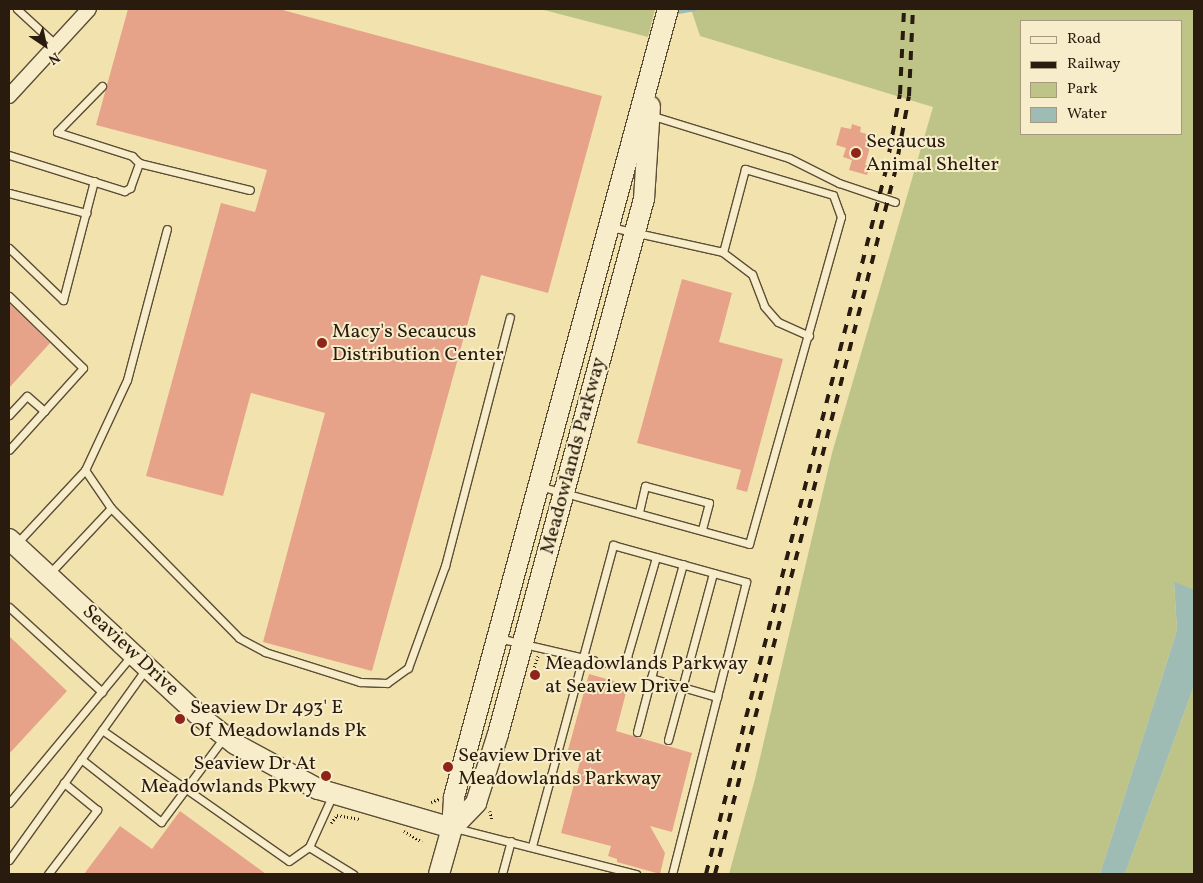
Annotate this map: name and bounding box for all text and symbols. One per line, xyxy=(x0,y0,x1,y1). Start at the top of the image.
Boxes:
north arrow xyxy=(20,20,70,70)
legend xyxy=(1020,20,1183,135)
text: Road xyxy=(1067,29,1101,50)
text: N xyxy=(44,47,63,69)
text: Railway xyxy=(1067,54,1120,75)
text: Park xyxy=(1067,79,1098,100)
text: Water xyxy=(1067,104,1107,125)
place label: Secaucus Animal Shelter xyxy=(866,130,999,177)
marker: Secaucus Animal Shelter xyxy=(850,147,862,159)
place label: Macy's Secaucus Distribution Center xyxy=(332,320,504,367)
marker: Macy's Secaucus Distribution Center xyxy=(316,337,328,349)
street label: Meadowlands Parkway xyxy=(536,355,612,557)
street label: Seaview Drive xyxy=(76,600,184,702)
place label: Meadowlands Parkway at Seaview Drive xyxy=(545,652,748,699)
marker: Meadowlands Parkway at Seaview Drive xyxy=(529,669,541,681)
place label: Seaview Dr 493' E Of Meadowlands Pk xyxy=(190,696,365,743)
marker: Seaview Dr 493' E Of Meadowlands Pk xyxy=(174,713,186,725)
place label: Seaview Drive at Meadowlands Parkway xyxy=(458,744,661,791)
place label: Seaview Dr At Meadowlands Pkwy xyxy=(141,752,316,799)
marker: Seaview Drive at Meadowlands Parkway xyxy=(442,761,454,773)
marker: Seaview Dr At Meadowlands Pkwy xyxy=(320,770,332,782)

